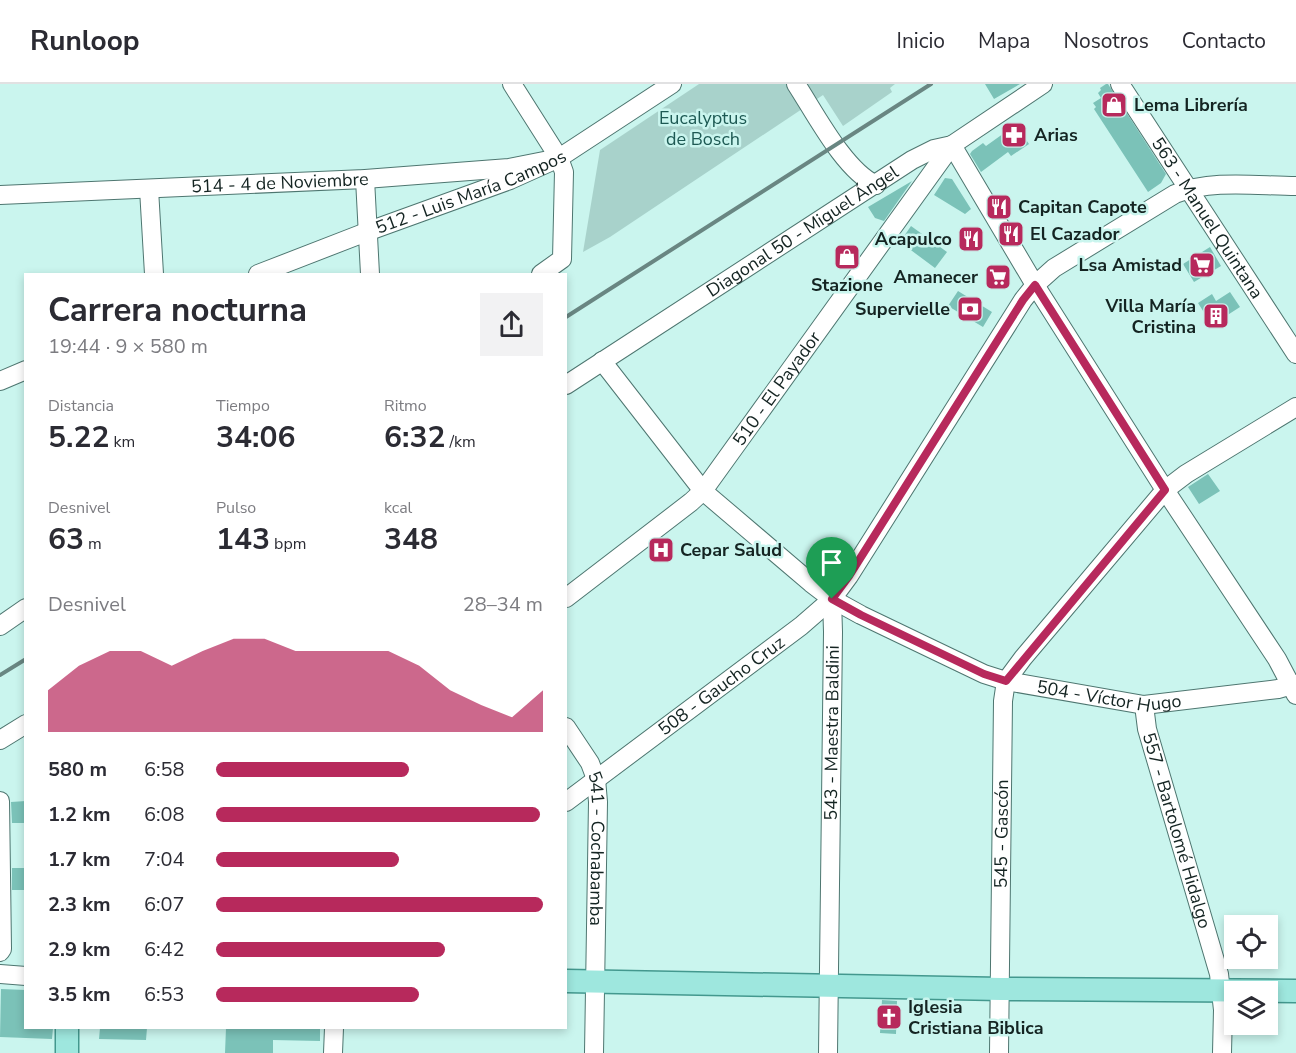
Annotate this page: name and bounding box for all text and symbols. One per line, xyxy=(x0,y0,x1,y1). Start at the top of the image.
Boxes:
text: Runloop xyxy=(30,22,140,60)
text: Inicio xyxy=(897,27,945,55)
text: Mapa xyxy=(978,27,1030,55)
text: Nosotros xyxy=(1063,27,1149,55)
text: Contacto xyxy=(1182,27,1266,55)
shop icon: Lema Librería xyxy=(1099,90,1129,120)
place label: Lema Librería xyxy=(1134,93,1248,117)
park label: Eucalyptus de Bosch xyxy=(659,106,747,151)
pharmacy icon: Arias xyxy=(999,120,1029,150)
place label: Arias xyxy=(1034,123,1078,147)
street label: 563 - Manuel Quintana xyxy=(1146,133,1269,303)
street label: 512 - Luis María Campos xyxy=(372,144,571,240)
street label: Diagonal 50 - Miguel Ángel xyxy=(702,160,904,303)
street label: 514 - 4 de Noviembre xyxy=(190,167,369,199)
restaurant icon: Capitan Capote xyxy=(984,192,1014,222)
place label: Capitan Capote xyxy=(1018,195,1147,219)
restaurant icon: El Cazador xyxy=(996,219,1026,249)
place label: El Cazador xyxy=(1030,222,1120,246)
restaurant icon: Acapulco xyxy=(956,224,986,254)
place label: Acapulco xyxy=(875,227,952,251)
shop icon: Stazione xyxy=(832,242,862,272)
supermarket icon: Lsa Amistad xyxy=(1187,250,1217,280)
place label: Lsa Amistad xyxy=(1078,253,1182,277)
supermarket icon: Amanecer xyxy=(983,262,1013,292)
place label: Amanecer xyxy=(894,265,978,289)
place label: Stazione xyxy=(811,273,883,297)
text: Carrera nocturna xyxy=(48,288,307,333)
button: share xyxy=(480,293,543,356)
bank icon: Supervielle xyxy=(955,294,985,324)
place label: Villa María Cristina xyxy=(1104,294,1196,339)
place label: Supervielle xyxy=(855,297,950,321)
building icon: Villa María Cristina xyxy=(1201,301,1231,331)
street label: 510 - El Payador xyxy=(727,326,826,451)
text: 19:44 · 9 × 580 m xyxy=(48,333,208,360)
text: Distancia xyxy=(48,395,114,417)
text: Tiempo xyxy=(216,395,270,417)
text: Ritmo xyxy=(384,395,427,417)
text: 5.22 xyxy=(48,417,109,458)
text: 34:06 xyxy=(216,417,295,458)
text: 6:32 xyxy=(384,417,445,458)
text: km xyxy=(109,431,135,453)
text: /km xyxy=(445,431,476,453)
text: Desnivel xyxy=(48,497,110,519)
text: Pulso xyxy=(216,497,256,519)
text: kcal xyxy=(384,497,412,519)
text: 63 xyxy=(48,519,84,560)
text: 143 xyxy=(216,519,270,560)
text: 348 xyxy=(384,519,438,560)
text: m xyxy=(84,533,102,555)
text: bpm xyxy=(270,533,306,555)
hospital icon: Cepar Salud xyxy=(646,535,676,565)
pin xyxy=(806,537,857,599)
place label: Cepar Salud xyxy=(680,538,782,562)
icon: arrive xyxy=(815,546,848,579)
text: Desnivel xyxy=(48,591,126,618)
text: 28–34 m xyxy=(463,591,543,618)
street label: 508 - Gaucho Cruz xyxy=(653,630,789,741)
street label: 543 - Maestra Baldini xyxy=(819,645,845,821)
street label: 504 - Víctor Hugo xyxy=(1035,675,1183,718)
street label: 557 - Bartolomé Hidalgo xyxy=(1137,730,1217,931)
text: 580 m xyxy=(48,756,107,783)
text: 6:58 xyxy=(144,756,185,783)
street label: 541 - Cochabamba xyxy=(582,768,610,926)
street label: 545 - Gascón xyxy=(989,779,1014,889)
text: 1.2 km xyxy=(48,801,111,828)
text: 6:08 xyxy=(144,801,185,828)
text: 1.7 km xyxy=(48,846,111,873)
text: 7:04 xyxy=(144,846,185,873)
text: 2.3 km xyxy=(48,891,111,918)
text: 6:07 xyxy=(144,891,185,918)
map controls xyxy=(1224,915,1278,1035)
button: locate xyxy=(1224,915,1278,969)
text: 2.9 km xyxy=(48,936,111,963)
text: 6:42 xyxy=(144,936,185,963)
text: 3.5 km xyxy=(48,981,111,1008)
text: 6:53 xyxy=(144,981,185,1008)
button: layers xyxy=(1224,981,1278,1035)
place label: Iglesia Cristiana Biblica xyxy=(908,995,1044,1040)
church icon: Iglesia Cristiana Biblica xyxy=(874,1002,904,1032)

